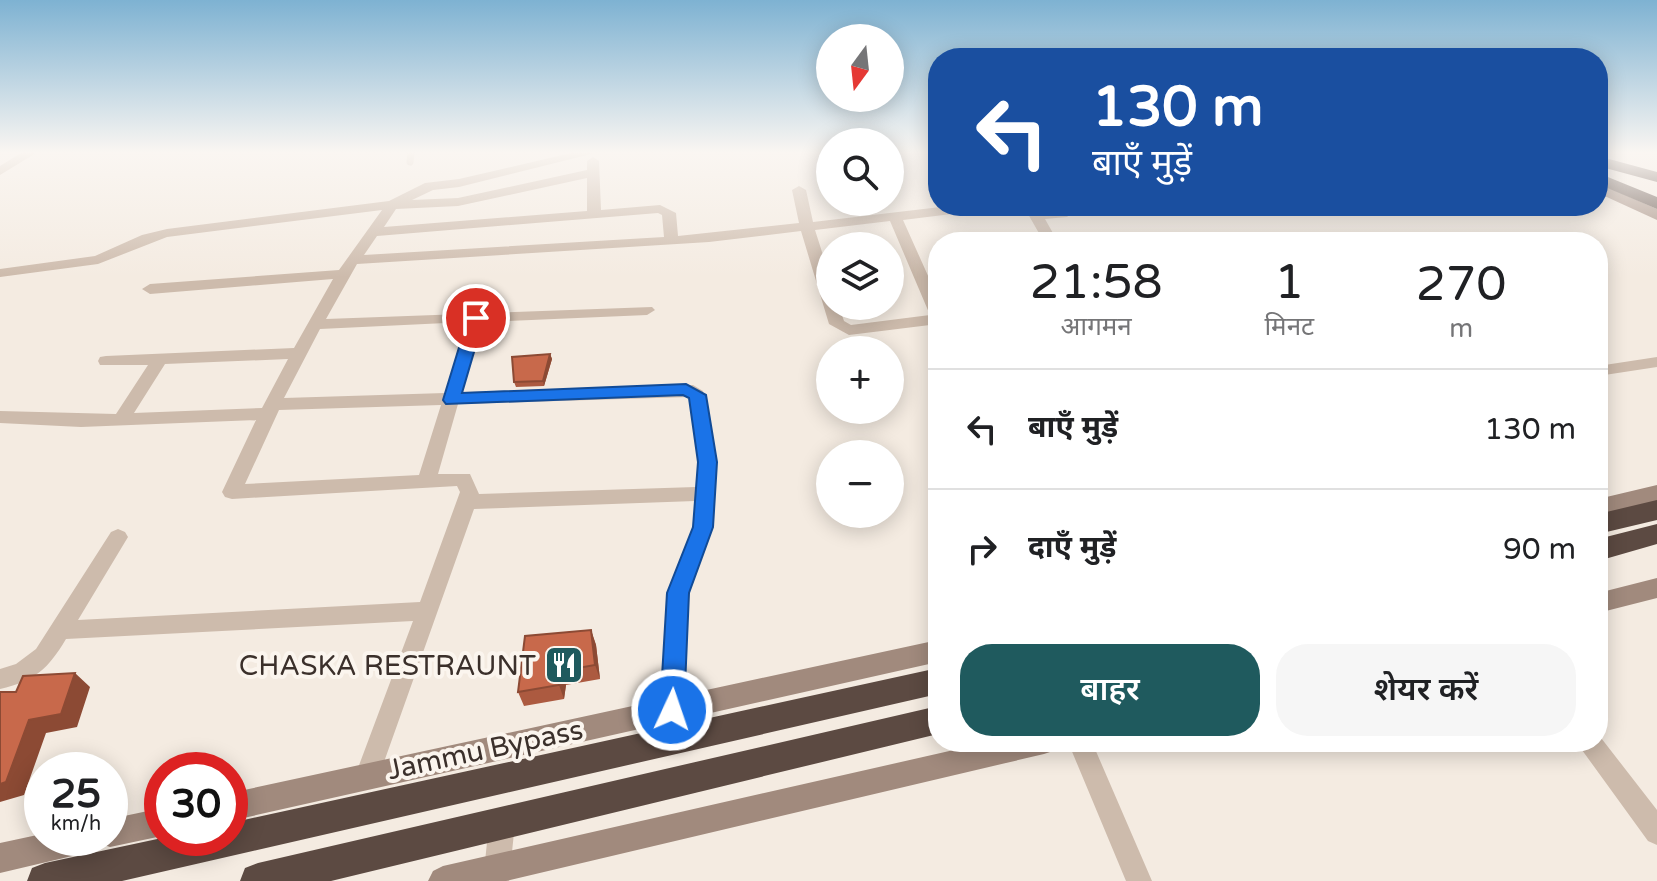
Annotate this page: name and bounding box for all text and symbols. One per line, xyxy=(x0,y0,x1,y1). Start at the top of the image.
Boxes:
north arrow xyxy=(816,24,904,112)
map controls xyxy=(816,24,904,528)
text: 130 m xyxy=(1092,74,1263,141)
icon: left xyxy=(960,80,1064,184)
button: search xyxy=(816,128,904,216)
text: बाएँ मुड़ें xyxy=(1092,142,1192,185)
button: layers xyxy=(816,232,904,320)
text: 21:58 xyxy=(1030,254,1163,312)
text: 1 xyxy=(1274,254,1304,312)
text: 270 xyxy=(1416,256,1506,314)
pin xyxy=(442,284,510,352)
icon: arrive xyxy=(454,296,498,340)
text: आगमन xyxy=(1061,311,1132,342)
text: मिनट xyxy=(1264,311,1314,342)
text: m xyxy=(1449,313,1473,344)
button: + xyxy=(816,336,904,424)
icon: left xyxy=(960,407,1004,451)
text: बाएँ मुड़ें xyxy=(1028,409,1118,446)
text: 130 m xyxy=(1484,411,1576,448)
button: − xyxy=(816,440,904,528)
icon: right xyxy=(960,527,1004,571)
text: दाएँ मुड़ें xyxy=(1028,529,1116,566)
text: 90 m xyxy=(1503,531,1576,568)
restaurant icon: CHASKA RESTRAUNT xyxy=(543,644,585,686)
button: बाहर xyxy=(960,644,1260,736)
button: शेयर करें xyxy=(1276,644,1576,736)
place label: CHASKA RESTRAUNT xyxy=(239,649,536,683)
position arrow xyxy=(630,668,714,752)
street label: Jammu Bypass xyxy=(384,713,586,787)
speed limit sign: 30 xyxy=(144,752,248,856)
text: 25 xyxy=(51,770,101,818)
text: km/h xyxy=(51,812,101,836)

